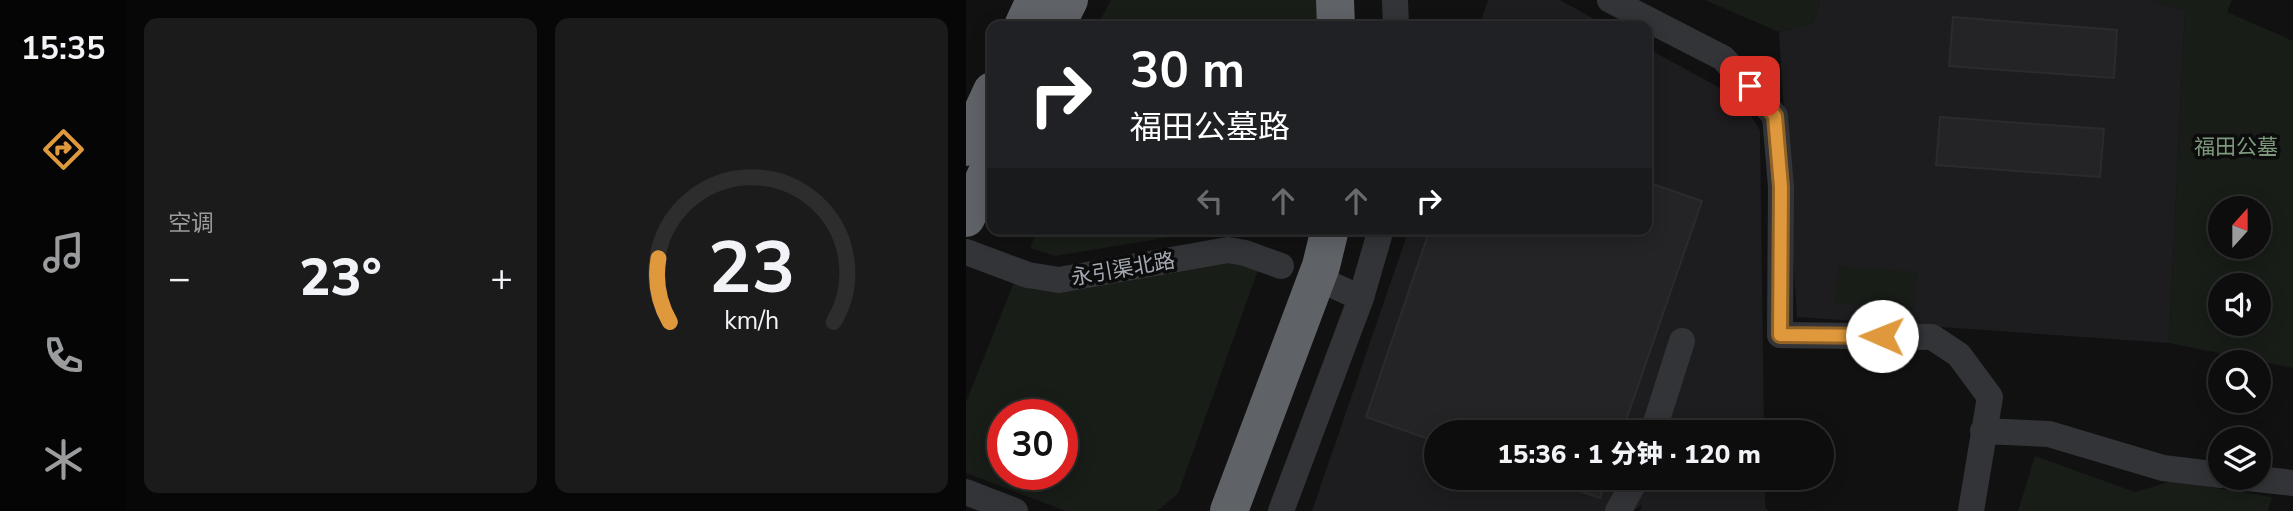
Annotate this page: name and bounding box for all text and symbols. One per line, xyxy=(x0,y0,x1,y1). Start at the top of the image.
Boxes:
text: 15:35 xyxy=(21,27,105,70)
text: 30 m xyxy=(1130,37,1245,104)
icon: right xyxy=(1015,49,1106,140)
pin xyxy=(1720,56,1780,116)
icon: arrive xyxy=(1731,67,1769,105)
text: 福田公墓路 xyxy=(1130,106,1290,149)
icon: directions xyxy=(39,125,88,174)
park label: 福田公墓 xyxy=(2194,133,2278,161)
icon: left xyxy=(1191,182,1229,220)
icon: ahead xyxy=(1264,182,1302,220)
icon: ahead xyxy=(1337,182,1375,220)
icon: right xyxy=(1410,182,1448,220)
north arrow xyxy=(2208,196,2272,259)
map controls xyxy=(2208,196,2271,490)
text: 空调 xyxy=(168,208,214,239)
text: 23 xyxy=(708,218,795,318)
icon: music xyxy=(39,228,88,277)
text: 23° xyxy=(299,242,382,313)
street label: 永引渠北路 xyxy=(1069,246,1177,292)
text: − xyxy=(168,253,191,304)
text: + xyxy=(490,253,513,304)
button: sound xyxy=(2208,273,2271,336)
position arrow xyxy=(1845,299,1919,373)
text: km/h xyxy=(724,303,779,337)
icon: phone xyxy=(39,331,88,380)
button: search xyxy=(2208,350,2271,413)
speed limit sign: 30 xyxy=(987,399,1078,490)
button: layers xyxy=(2208,427,2271,490)
icon: climate xyxy=(39,435,88,484)
text: 15:36 · 1 分钟 · 120 m xyxy=(1497,437,1761,472)

